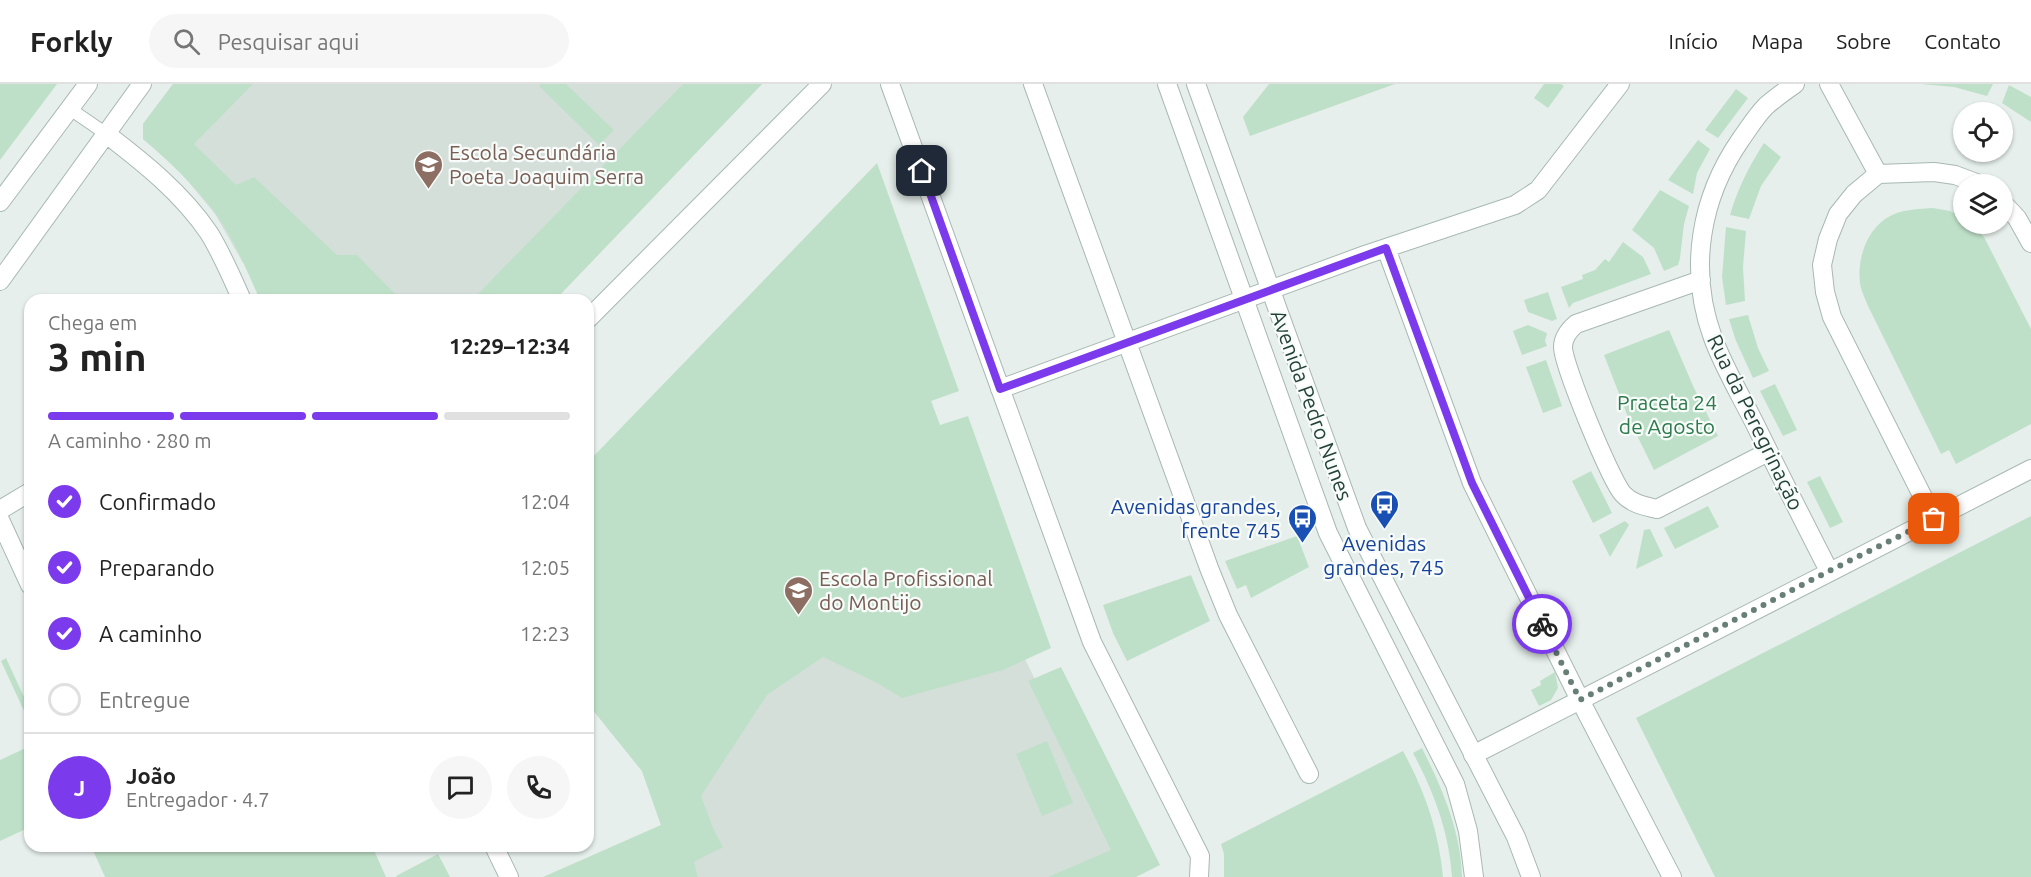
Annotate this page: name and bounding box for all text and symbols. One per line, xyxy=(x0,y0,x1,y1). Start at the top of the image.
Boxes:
search box xyxy=(149,14,569,68)
icon: search xyxy=(170,25,203,58)
text: Forkly xyxy=(30,26,113,57)
text: Pesquisar aqui xyxy=(218,29,359,54)
text: Início xyxy=(1669,29,1718,53)
text: Mapa xyxy=(1751,29,1803,53)
text: Sobre xyxy=(1836,29,1891,53)
text: Contato xyxy=(1924,29,2001,53)
map controls xyxy=(1953,102,2013,234)
button: locate xyxy=(1953,102,2013,162)
place label: Escola Secundária Poeta Joaquim Serra xyxy=(449,140,644,188)
pin xyxy=(896,145,947,196)
school or university icon: Escola Secundária Poeta Joaquim Serra xyxy=(412,148,444,190)
icon: home xyxy=(905,154,938,187)
button: layers xyxy=(1953,174,2013,234)
street label: Avenida Pedro Nunes xyxy=(1266,307,1358,503)
text: Chega em xyxy=(48,311,137,334)
street label: Rua da Peregrinação xyxy=(1703,330,1809,514)
text: 12:29–12:34 xyxy=(449,333,570,358)
text: 3 min xyxy=(48,335,147,378)
park label: Praceta 24 de Agosto xyxy=(1617,390,1717,438)
text: A caminho · 280 m xyxy=(48,429,212,452)
icon: check xyxy=(48,485,81,518)
bus stop icon: Avenidas grandes, 745 xyxy=(1368,488,1400,530)
text: Confirmado xyxy=(99,489,216,514)
text: 12:04 xyxy=(520,490,570,513)
pin xyxy=(1908,493,1959,544)
place label: Avenidas grandes, frente 745 xyxy=(1111,494,1281,542)
bus stop icon: Avenidas grandes, frente 745 xyxy=(1286,502,1318,544)
icon: bag xyxy=(1917,502,1950,535)
place label: Avenidas grandes, 745 xyxy=(1323,531,1445,579)
icon: check xyxy=(48,551,81,584)
text: Preparando xyxy=(99,555,215,580)
text: 12:05 xyxy=(520,556,570,579)
place label: Escola Profissional do Montijo xyxy=(819,566,993,614)
school or university icon: Escola Profissional do Montijo xyxy=(782,574,814,616)
courier xyxy=(1512,594,1572,654)
icon: bike xyxy=(1526,608,1559,641)
icon: check xyxy=(48,617,81,650)
text: A caminho xyxy=(99,621,202,646)
text: 12:23 xyxy=(520,622,570,645)
text: Entregue xyxy=(99,687,190,712)
button: chat xyxy=(429,756,492,819)
button: phone xyxy=(507,756,570,819)
text: João xyxy=(126,763,176,788)
text: J xyxy=(74,775,85,800)
text: Entregador · 4.7 xyxy=(126,788,269,811)

